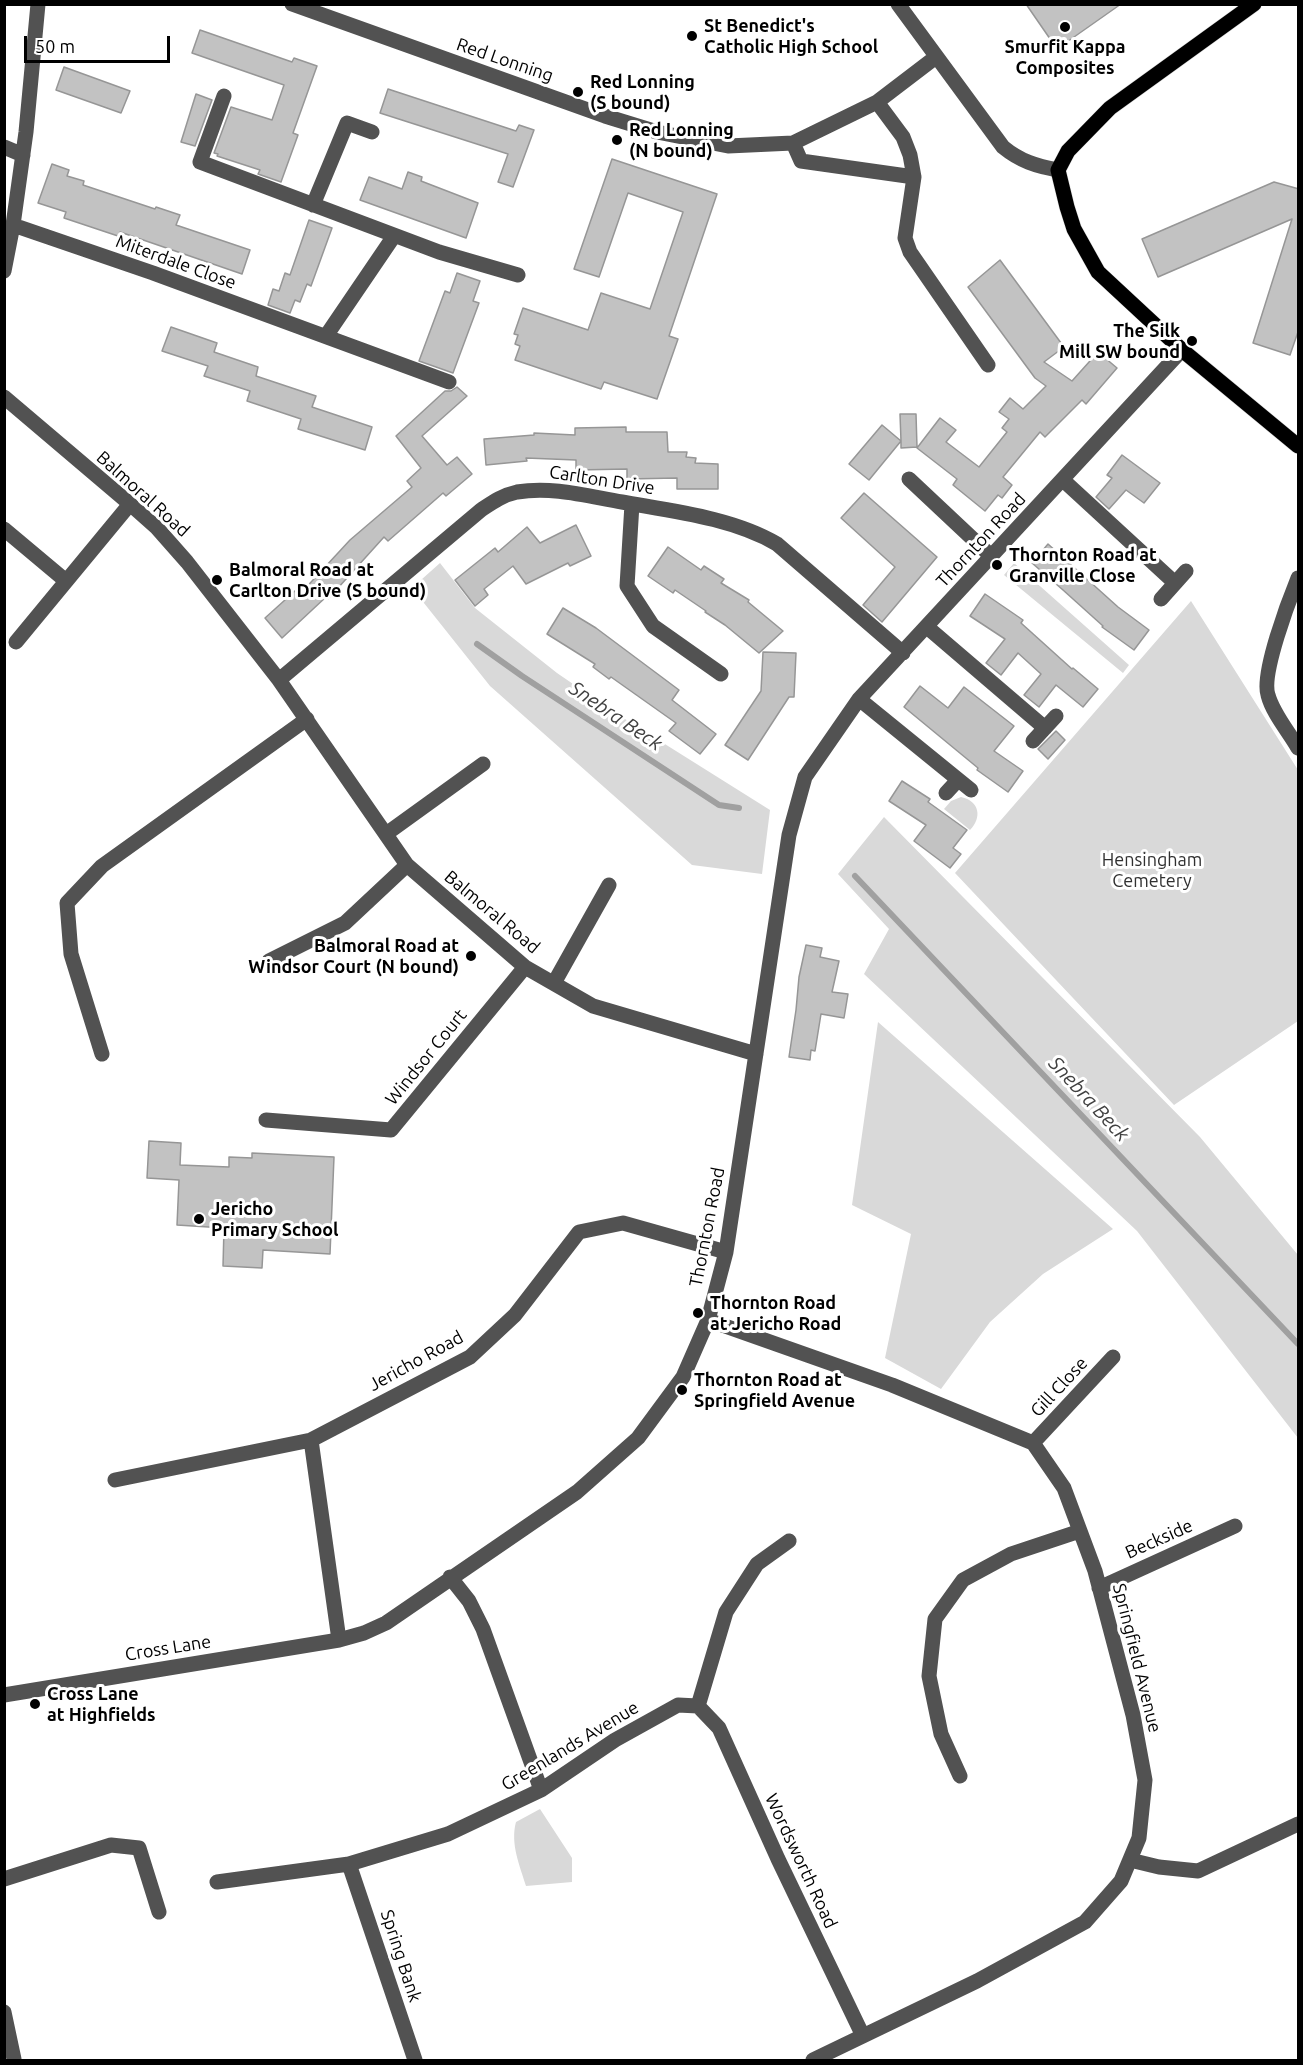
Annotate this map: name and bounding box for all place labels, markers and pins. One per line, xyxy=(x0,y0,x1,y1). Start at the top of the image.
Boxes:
place label: St Benedict's Catholic High School xyxy=(704,15,878,57)
marker: Smurfit Kappa Composites xyxy=(1058,20,1072,34)
marker: St Benedict's Catholic High School xyxy=(685,29,699,43)
place label: Smurfit Kappa Composites xyxy=(1004,36,1126,78)
place label: Red Lonning (S bound) xyxy=(590,71,695,113)
marker: Red Lonning (S bound) xyxy=(571,85,585,99)
place label: Red Lonning (N bound) xyxy=(629,119,734,162)
marker: Red Lonning (N bound) xyxy=(610,133,624,147)
place label: The Silk Mill SW bound xyxy=(1059,320,1180,362)
marker: The Silk Mill SW bound xyxy=(1185,334,1199,348)
place label: Thornton Road at Granville Close xyxy=(1009,544,1157,586)
marker: Thornton Road at Granville Close xyxy=(990,558,1004,572)
place label: Balmoral Road at Carlton Drive (S bound) xyxy=(229,559,426,602)
marker: Balmoral Road at Carlton Drive (S bound) xyxy=(210,573,224,587)
place label: Balmoral Road at Windsor Court (N bound) xyxy=(248,935,459,978)
marker: Balmoral Road at Windsor Court (N bound) xyxy=(464,949,478,963)
place label: Jericho Primary School xyxy=(211,1198,339,1240)
marker: Jericho Primary School xyxy=(192,1212,206,1226)
place label: Thornton Road at Jericho Road xyxy=(710,1292,841,1334)
marker: Thornton Road at Jericho Road xyxy=(691,1306,705,1320)
place label: Thornton Road at Springfield Avenue xyxy=(694,1369,855,1412)
marker: Thornton Road at Springfield Avenue xyxy=(675,1383,689,1397)
place label: Cross Lane at Highfields xyxy=(47,1683,155,1726)
marker: Cross Lane at Highfields xyxy=(28,1697,42,1711)

